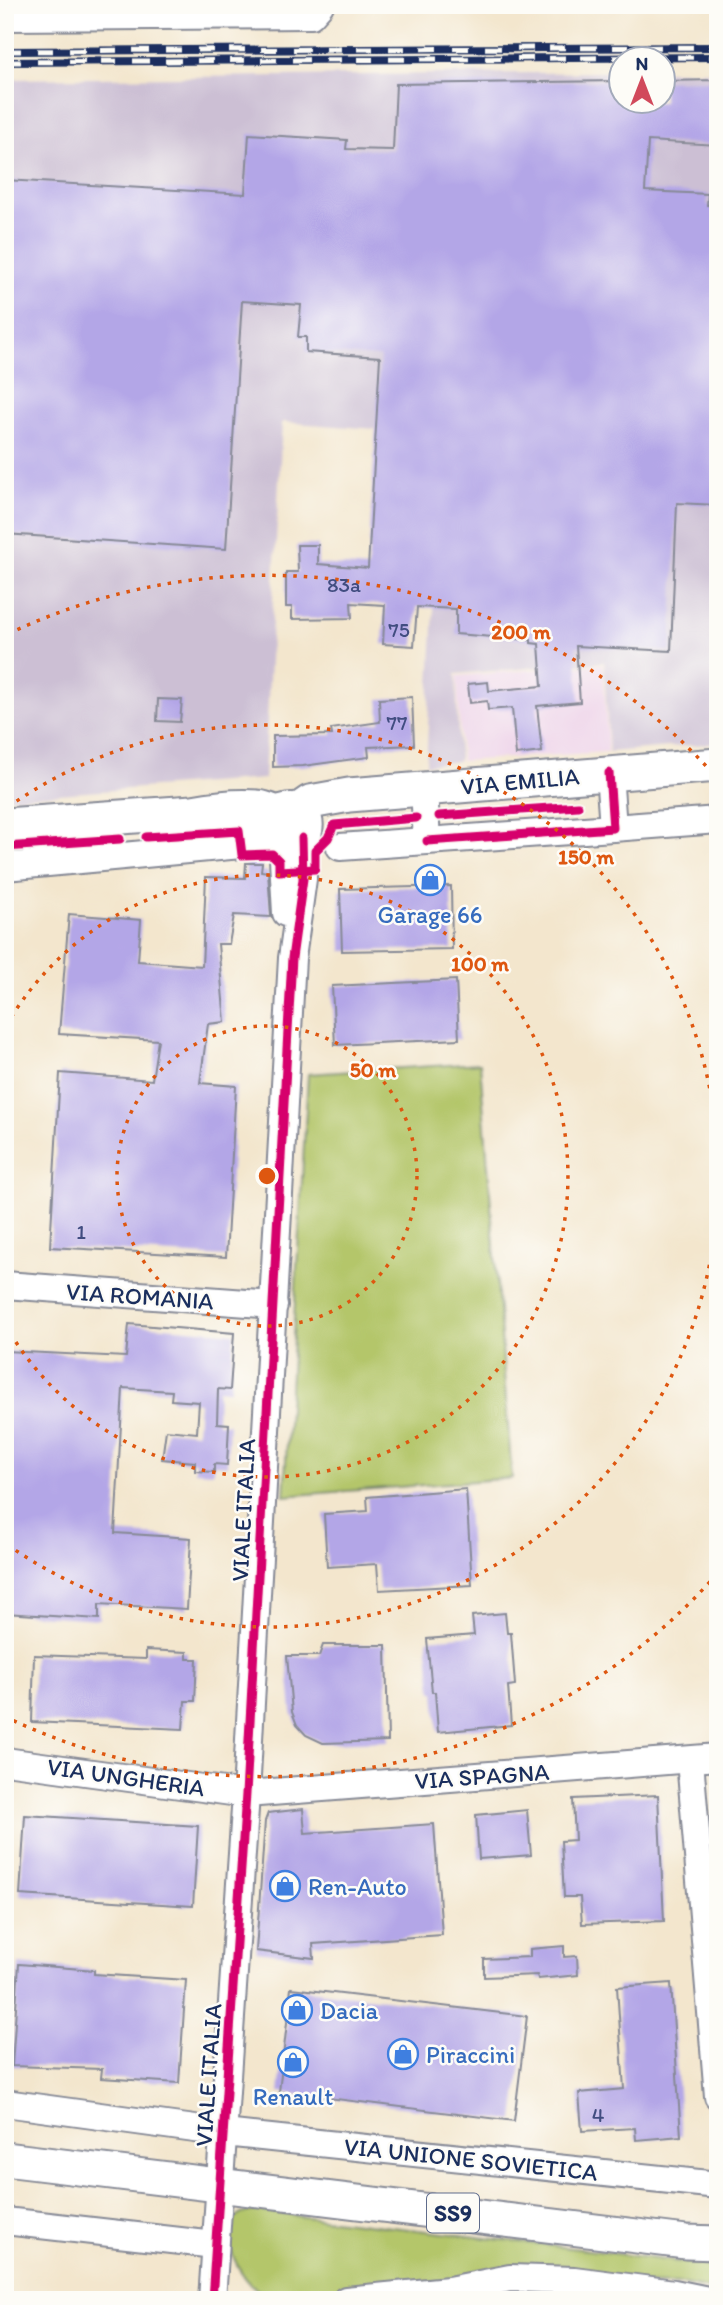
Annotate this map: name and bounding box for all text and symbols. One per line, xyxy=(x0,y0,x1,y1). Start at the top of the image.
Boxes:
north arrow xyxy=(608,46,678,116)
text: N xyxy=(636,52,648,75)
house number: 83a xyxy=(327,572,361,597)
house number: 75 xyxy=(388,617,410,642)
text: 200 m xyxy=(491,619,551,644)
house number: 77 xyxy=(387,710,407,735)
street label: VIA EMILIA xyxy=(459,761,581,801)
text: 150 m xyxy=(558,844,614,869)
shop icon: Garage 66 xyxy=(413,863,447,897)
place label: Garage 66 xyxy=(378,900,482,929)
text: 100 m xyxy=(451,951,509,976)
text: 50 m xyxy=(350,1057,397,1082)
centre of rings xyxy=(255,1164,279,1188)
house number: 1 xyxy=(76,1219,86,1244)
street label: VIA ROMANIA xyxy=(65,1276,215,1316)
street label: VIALE ITALIA xyxy=(225,1438,261,1582)
street label: VIA UNGHERIA xyxy=(45,1752,207,1802)
street label: VIA SPAGNA xyxy=(414,1757,550,1795)
shop icon: Ren-Auto xyxy=(268,1869,302,1903)
place label: Ren-Auto xyxy=(308,1872,407,1901)
shop icon: Dacia xyxy=(280,1993,314,2027)
place label: Dacia xyxy=(320,1996,379,2025)
street label: VIALE ITALIA xyxy=(189,2002,227,2148)
shop icon: Piraccini xyxy=(386,2037,420,2071)
place label: Piraccini xyxy=(426,2040,515,2069)
shop icon: Renault xyxy=(276,2045,310,2079)
place label: Renault xyxy=(253,2082,333,2111)
house number: 4 xyxy=(592,2102,605,2127)
street label: VIA UNIONE SOVIETICA xyxy=(343,2131,599,2187)
road number: SS9 xyxy=(427,2194,479,2232)

